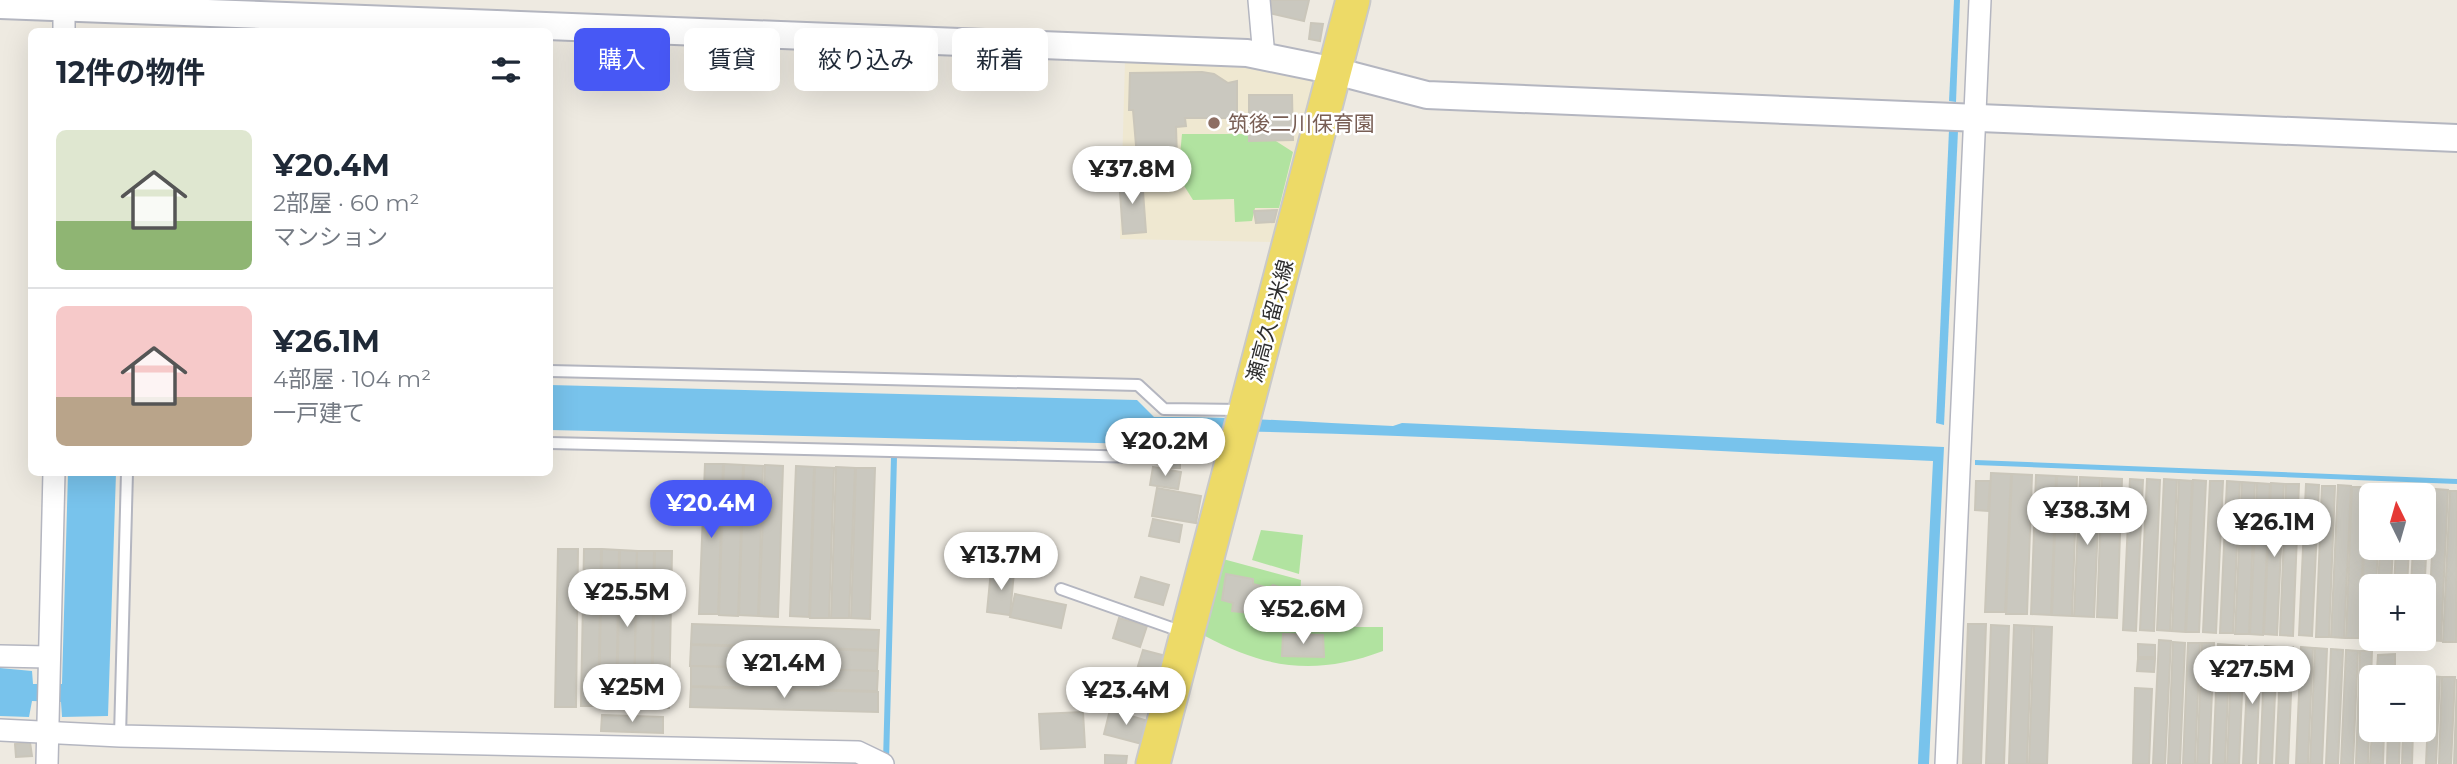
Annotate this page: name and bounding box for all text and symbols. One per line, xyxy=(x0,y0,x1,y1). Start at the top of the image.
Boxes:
chip: 購入 xyxy=(574,28,670,91)
chip: 賃貸 xyxy=(684,28,780,91)
chip: 絞り込み xyxy=(794,28,938,91)
chip: 新着 xyxy=(952,28,1048,91)
icon: filters xyxy=(487,51,525,89)
text: 12件の物件 xyxy=(56,54,205,91)
place label: 筑後二川保育園 xyxy=(1228,111,1375,136)
marker: 筑後二川保育園 xyxy=(1206,115,1222,131)
pin: ¥37.8M xyxy=(1075,146,1189,206)
text: ¥20.4M xyxy=(273,147,390,184)
text: ¥37.8M xyxy=(1088,155,1176,183)
icon: home xyxy=(112,158,196,242)
text: 2部屋 · 60 m² xyxy=(273,189,419,217)
text: マンション xyxy=(273,223,388,251)
street label: 瀬高久留米線 xyxy=(1242,257,1298,385)
text: ¥26.1M xyxy=(273,323,380,360)
icon: home xyxy=(112,334,196,418)
text: 4部屋 · 104 m² xyxy=(273,365,431,393)
text: 一戸建て xyxy=(273,399,365,427)
pin: ¥20.2M xyxy=(1108,419,1222,478)
text: ¥20.2M xyxy=(1121,427,1209,455)
pin: ¥20.4M xyxy=(654,480,768,540)
north arrow xyxy=(2359,483,2436,560)
map controls xyxy=(2359,483,2436,742)
pin: ¥38.3M xyxy=(2030,488,2144,547)
text: ¥20.4M xyxy=(666,489,756,517)
text: ¥38.3M xyxy=(2043,496,2131,524)
pin: ¥26.1M xyxy=(2217,500,2331,559)
text: ¥26.1M xyxy=(2233,508,2315,536)
pin: ¥13.7M xyxy=(944,532,1058,592)
text: ¥13.7M xyxy=(960,541,1042,569)
pin: ¥25.5M xyxy=(570,570,684,629)
button: + xyxy=(2359,574,2436,651)
text: ¥25.5M xyxy=(584,578,670,606)
pin: ¥52.6M xyxy=(1246,586,1360,646)
text: ¥52.6M xyxy=(1260,595,1346,623)
pin: ¥21.4M xyxy=(727,640,841,700)
pin: ¥27.5M xyxy=(2195,646,2309,706)
text: ¥21.4M xyxy=(742,649,826,677)
text: ¥27.5M xyxy=(2209,655,2295,683)
pin: ¥25M xyxy=(591,664,673,724)
button: − xyxy=(2359,665,2436,742)
pin: ¥23.4M xyxy=(1069,668,1183,727)
text: ¥25M xyxy=(599,673,665,701)
text: ¥23.4M xyxy=(1082,676,1170,704)

